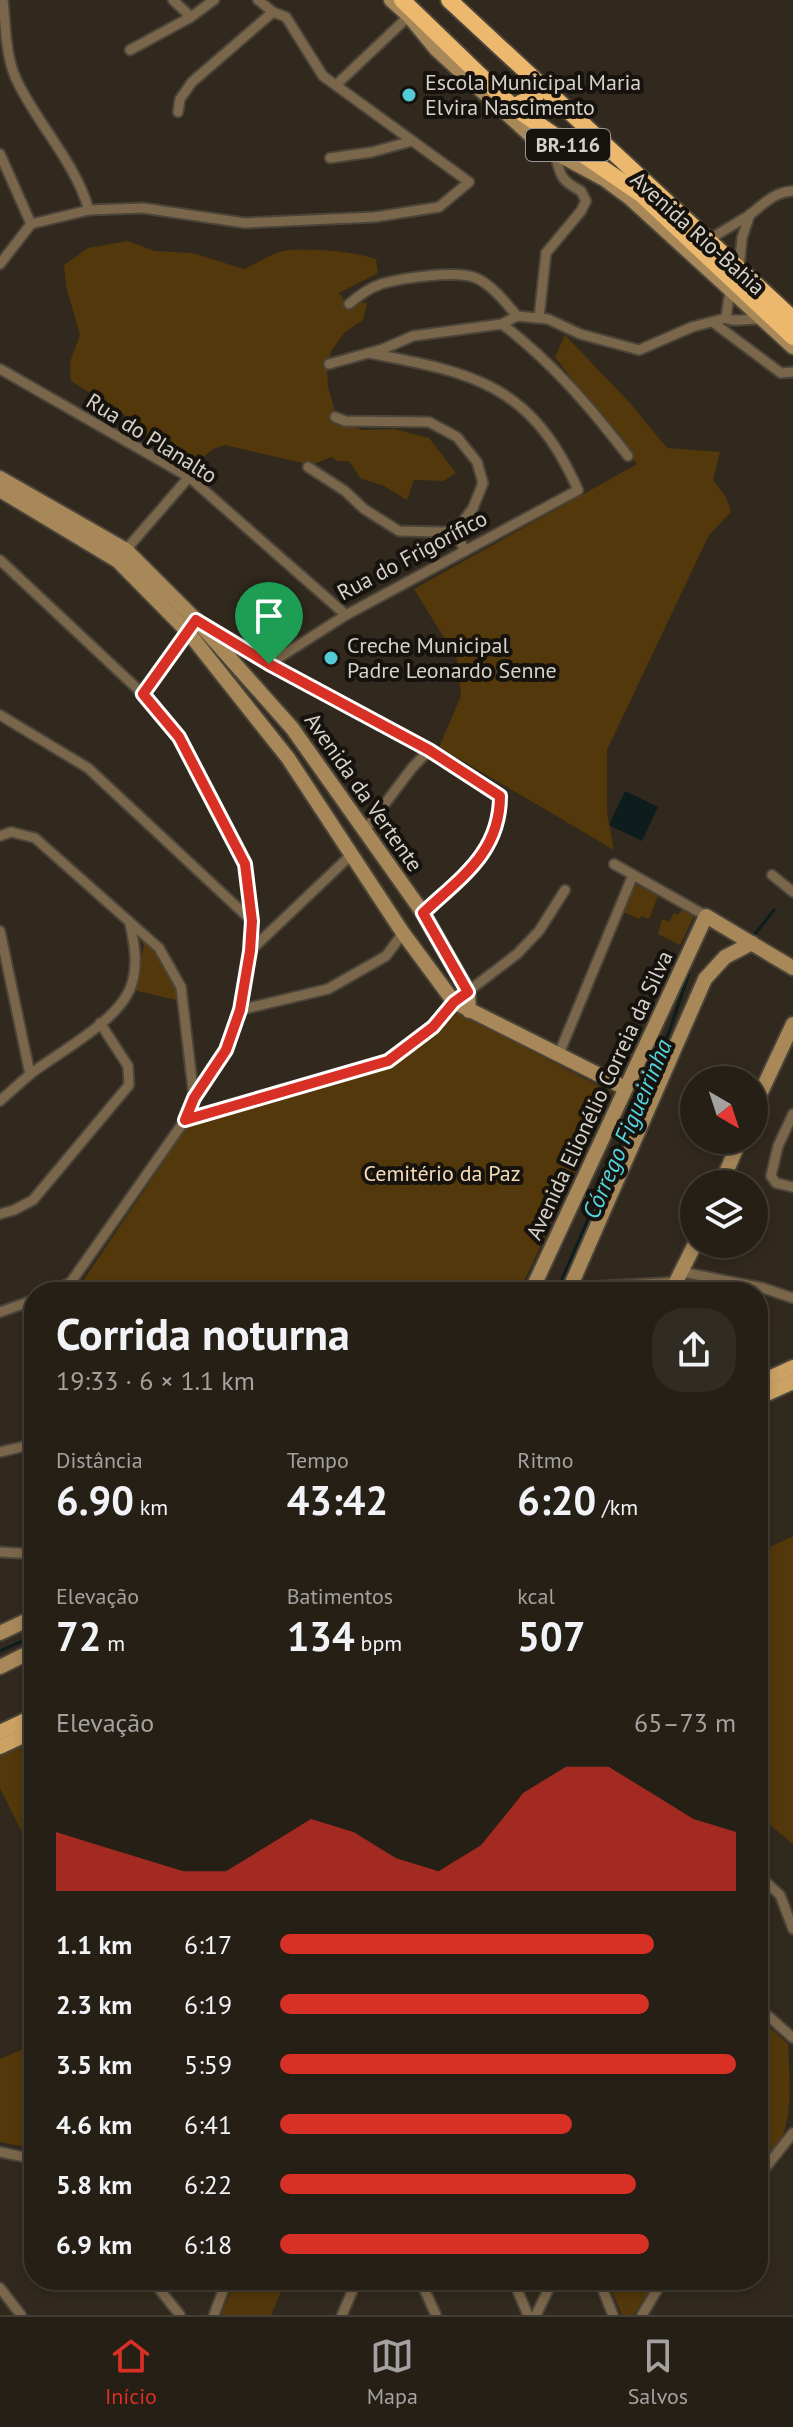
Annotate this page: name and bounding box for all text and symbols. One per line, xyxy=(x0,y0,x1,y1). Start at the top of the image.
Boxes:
place label: Escola Municipal Maria Elvira Nascimento xyxy=(425,68,641,121)
marker: Escola Municipal Maria Elvira Nascimento xyxy=(400,86,418,104)
road number: BR-116 xyxy=(526,129,610,161)
street label: Avenida Rio-Bahia xyxy=(625,165,771,301)
street label: Rua do Planalto xyxy=(81,387,223,489)
street label: Rua do Frigorífico xyxy=(332,504,492,606)
pin xyxy=(235,582,303,664)
icon: arrive xyxy=(247,594,291,638)
place label: Creche Municipal Padre Leonardo Senne xyxy=(347,631,557,684)
marker: Creche Municipal Padre Leonardo Senne xyxy=(322,649,340,667)
street label: Avenida da Vertente xyxy=(299,707,429,877)
street label: Avenida Elionélio Correia da Silva xyxy=(520,946,678,1244)
water label: Córrego Figueirinha xyxy=(575,1034,679,1223)
north arrow xyxy=(680,1066,768,1154)
map controls xyxy=(680,1066,768,1258)
park label: Cemitério da Paz xyxy=(363,1159,521,1187)
button: layers xyxy=(680,1170,768,1258)
text: Corrida noturna xyxy=(56,1305,350,1362)
button: share xyxy=(652,1308,736,1392)
text: 19:33 · 6 × 1.1 km xyxy=(56,1364,255,1397)
text: Distância xyxy=(56,1446,143,1474)
text: Tempo xyxy=(287,1446,349,1474)
text: Ritmo xyxy=(517,1446,573,1474)
text: 6.90 xyxy=(56,1474,134,1526)
text: 43:42 xyxy=(287,1474,388,1526)
text: 6:20 xyxy=(517,1474,596,1526)
text: km xyxy=(134,1493,168,1521)
text: /km xyxy=(596,1493,638,1521)
text: Elevação xyxy=(56,1582,139,1610)
text: Batimentos xyxy=(287,1582,393,1610)
text: kcal xyxy=(517,1582,555,1610)
text: 72 xyxy=(56,1610,101,1662)
text: 134 xyxy=(287,1610,355,1662)
text: 507 xyxy=(517,1610,585,1662)
text: m xyxy=(101,1629,125,1657)
text: bpm xyxy=(355,1629,402,1657)
text: Elevação xyxy=(56,1706,154,1739)
text: 65–73 m xyxy=(634,1706,736,1739)
text: 1.1 km xyxy=(56,1928,132,1961)
text: 6:17 xyxy=(184,1928,232,1961)
text: 2.3 km xyxy=(56,1988,132,2021)
text: 6:19 xyxy=(184,1988,232,2021)
text: 3.5 km xyxy=(56,2048,132,2081)
text: 5:59 xyxy=(184,2048,232,2081)
text: 4.6 km xyxy=(56,2108,132,2141)
text: 6:41 xyxy=(184,2108,232,2141)
text: 5.8 km xyxy=(56,2168,132,2201)
text: 6:22 xyxy=(184,2168,232,2201)
text: 6.9 km xyxy=(56,2228,132,2261)
text: 6:18 xyxy=(184,2228,232,2261)
tab: Início xyxy=(105,2334,157,2410)
tab: Mapa xyxy=(367,2334,418,2410)
tab: Salvos xyxy=(628,2334,688,2410)

